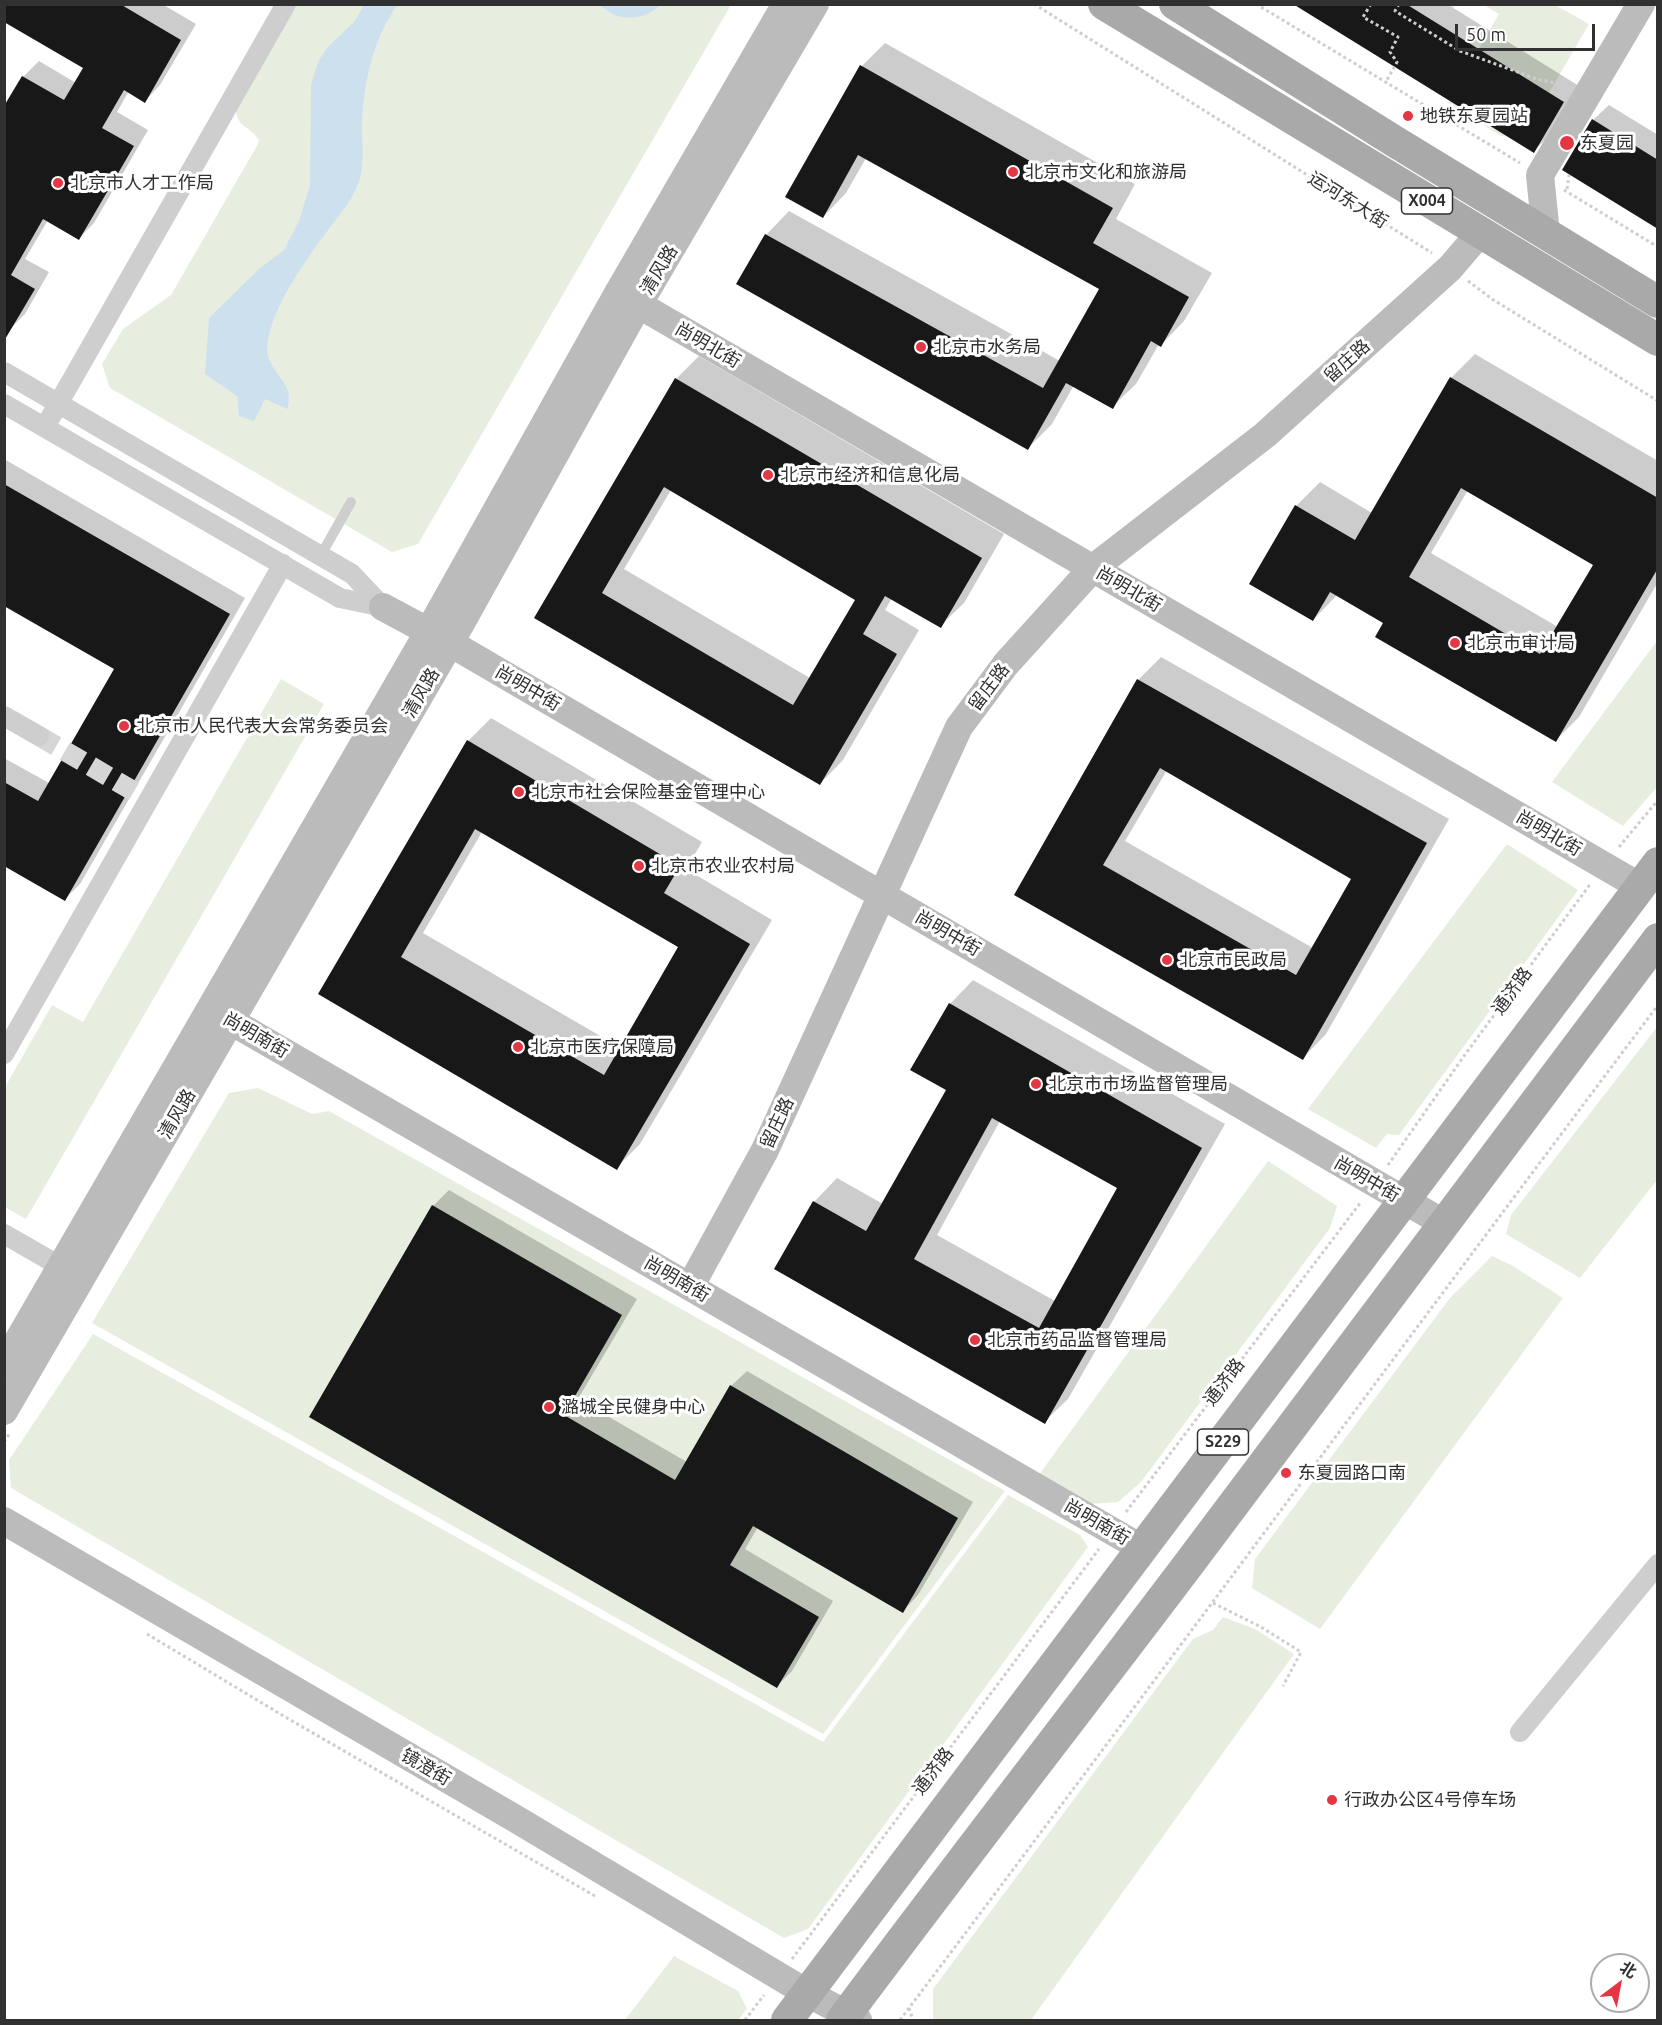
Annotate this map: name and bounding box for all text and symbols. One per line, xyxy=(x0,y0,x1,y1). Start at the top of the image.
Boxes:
scale bar xyxy=(1458,12,1598,50)
text: 50 m xyxy=(1466,24,1506,44)
place label: 地铁东夏园站 xyxy=(1420,105,1528,127)
marker: 地铁东夏园站 xyxy=(1401,109,1415,123)
place label: 东夏园 xyxy=(1580,132,1634,154)
marker: 东夏园 xyxy=(1558,134,1576,152)
place label: 北京市文化和旅游局 xyxy=(1025,161,1187,183)
marker: 北京市文化和旅游局 xyxy=(1006,165,1020,179)
street label: 运河东大街 xyxy=(1304,167,1392,233)
place label: 北京市人才工作局 xyxy=(70,172,214,194)
marker: 北京市人才工作局 xyxy=(51,176,65,190)
road number: X004 xyxy=(1402,188,1452,214)
street label: 清风路 xyxy=(636,241,682,299)
street label: 尚明北街 xyxy=(671,318,745,372)
street label: 留庄路 xyxy=(1320,335,1374,387)
place label: 北京市水务局 xyxy=(933,336,1041,358)
marker: 北京市水务局 xyxy=(914,340,928,354)
place label: 北京市经济和信息化局 xyxy=(780,464,960,486)
marker: 北京市经济和信息化局 xyxy=(761,468,775,482)
street label: 尚明北街 xyxy=(1092,562,1166,616)
place label: 北京市审计局 xyxy=(1467,632,1575,654)
marker: 北京市审计局 xyxy=(1448,636,1462,650)
street label: 留庄路 xyxy=(964,659,1014,715)
street label: 尚明中街 xyxy=(491,661,565,715)
street label: 清风路 xyxy=(398,664,444,722)
place label: 北京市人民代表大会常务委员会 xyxy=(136,715,388,737)
marker: 北京市人民代表大会常务委员会 xyxy=(117,719,131,733)
place label: 北京市社会保险基金管理中心 xyxy=(531,781,765,803)
marker: 北京市社会保险基金管理中心 xyxy=(512,785,526,799)
street label: 尚明北街 xyxy=(1512,806,1586,860)
place label: 北京市农业农村局 xyxy=(651,855,795,877)
marker: 北京市农业农村局 xyxy=(632,859,646,873)
street label: 尚明中街 xyxy=(911,906,985,960)
place label: 北京市民政局 xyxy=(1179,949,1287,971)
marker: 北京市民政局 xyxy=(1160,953,1174,967)
street label: 通济路 xyxy=(1487,963,1537,1019)
street label: 尚明南街 xyxy=(219,1008,293,1062)
place label: 北京市医疗保障局 xyxy=(530,1036,674,1058)
marker: 北京市医疗保障局 xyxy=(511,1040,525,1054)
place label: 北京市市场监督管理局 xyxy=(1048,1073,1228,1095)
marker: 北京市市场监督管理局 xyxy=(1029,1077,1043,1091)
street label: 清风路 xyxy=(154,1085,200,1143)
street label: 留庄路 xyxy=(756,1094,798,1152)
street label: 尚明中街 xyxy=(1330,1152,1404,1206)
street label: 尚明南街 xyxy=(640,1252,714,1306)
place label: 北京市药品监督管理局 xyxy=(987,1329,1167,1351)
marker: 北京市药品监督管理局 xyxy=(968,1333,982,1347)
street label: 通济路 xyxy=(1199,1354,1249,1410)
place label: 潞城全民健身中心 xyxy=(561,1396,705,1418)
marker: 潞城全民健身中心 xyxy=(542,1400,556,1414)
road number: S229 xyxy=(1198,1429,1248,1455)
place label: 东夏园路口南 xyxy=(1298,1462,1406,1484)
marker: 东夏园路口南 xyxy=(1279,1466,1293,1480)
street label: 尚明南街 xyxy=(1060,1495,1134,1549)
street label: 通济路 xyxy=(908,1743,958,1799)
street label: 镜澄街 xyxy=(397,1744,455,1790)
place label: 行政办公区4号停车场 xyxy=(1344,1789,1516,1811)
marker: 行政办公区4号停车场 xyxy=(1325,1793,1339,1807)
north arrow xyxy=(1590,1953,1650,2013)
text: 北 xyxy=(1617,1958,1640,1981)

